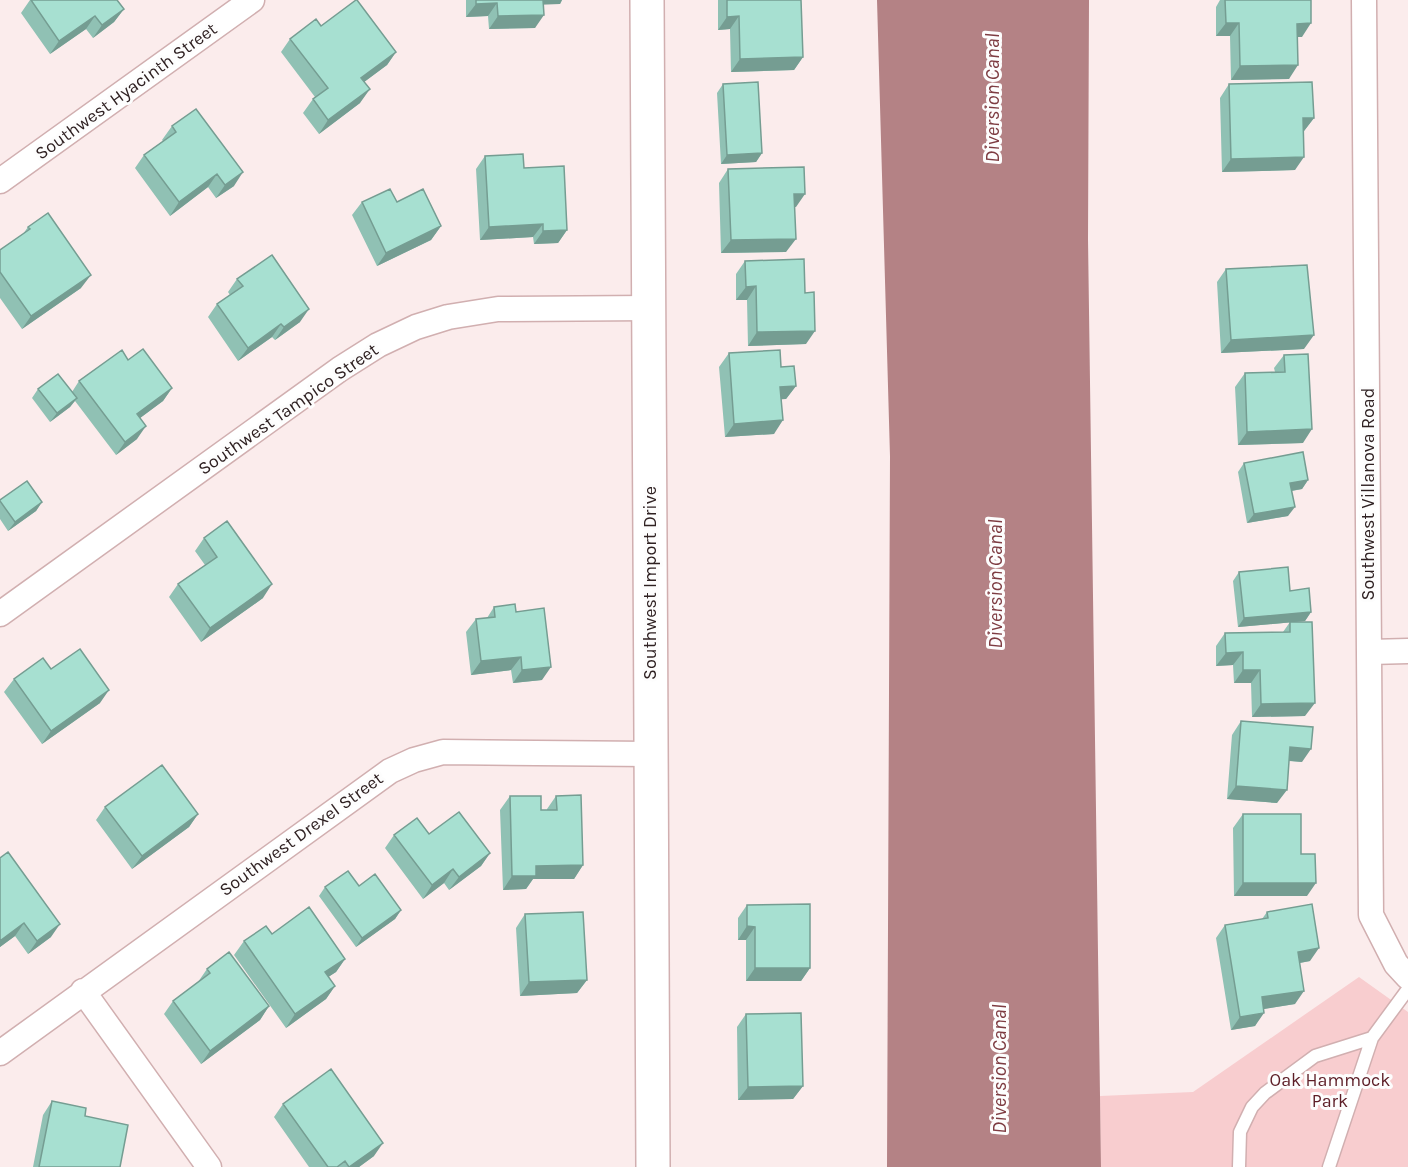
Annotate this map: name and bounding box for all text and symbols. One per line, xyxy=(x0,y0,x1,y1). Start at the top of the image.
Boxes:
street label: Southwest Hyacinth Street xyxy=(31,18,221,164)
water label: Diversion Canal xyxy=(981,33,1004,163)
street label: Southwest Tampico Street xyxy=(194,338,383,480)
street label: Southwest Villanova Road xyxy=(1357,388,1379,600)
street label: Southwest Import Drive xyxy=(639,486,661,680)
water label: Diversion Canal xyxy=(984,519,1007,649)
street label: Southwest Drexel Street xyxy=(215,767,387,901)
water label: Diversion Canal xyxy=(988,1004,1011,1134)
park label: Oak Hammock Park xyxy=(1270,1069,1390,1112)

